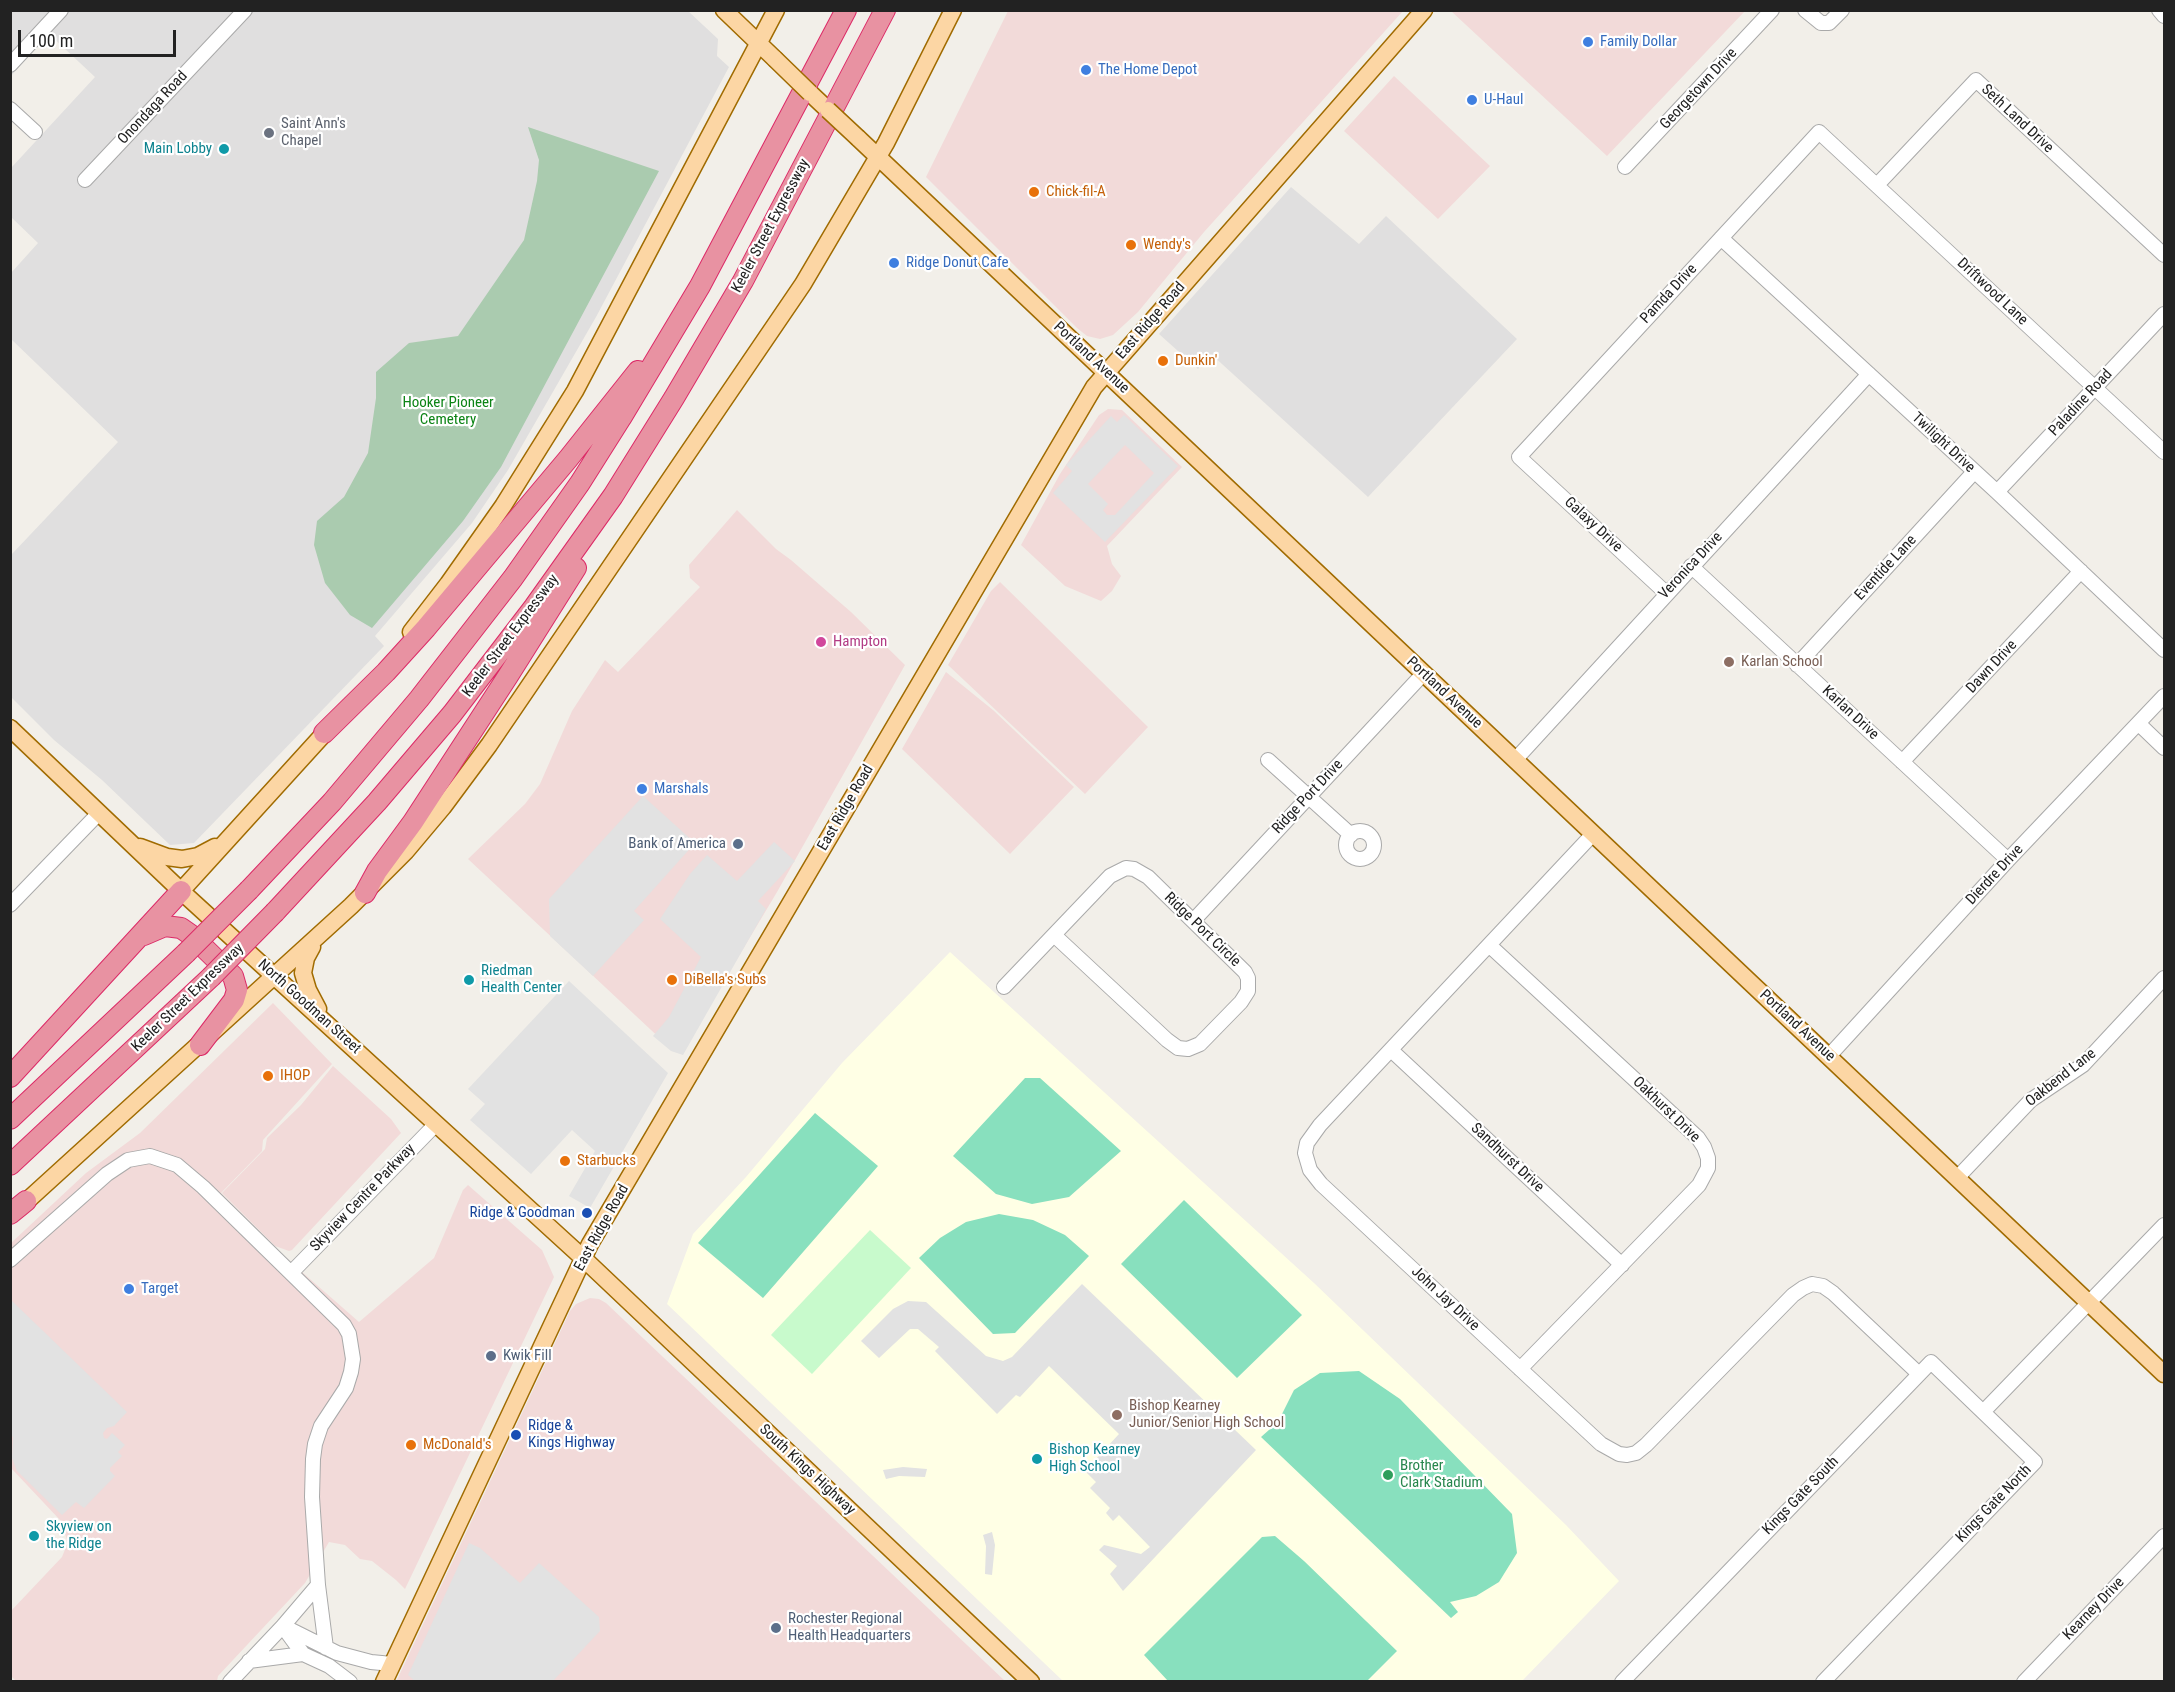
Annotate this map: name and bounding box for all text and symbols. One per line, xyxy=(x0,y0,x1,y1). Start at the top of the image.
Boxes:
scale bar xyxy=(21,18,178,56)
text: 100 m xyxy=(29,30,73,51)
place label: Family Dollar xyxy=(1600,33,1677,51)
marker: Family Dollar xyxy=(1581,35,1595,49)
street label: Georgetown Drive xyxy=(1657,45,1741,133)
place label: The Home Depot xyxy=(1098,61,1197,79)
marker: The Home Depot xyxy=(1079,63,1093,77)
street label: Onondaga Road xyxy=(114,68,192,148)
street label: Seth Land Drive xyxy=(1977,81,2057,157)
place label: U-Haul xyxy=(1484,91,1523,109)
marker: U-Haul xyxy=(1465,93,1479,107)
place label: Saint Ann's Chapel xyxy=(281,115,346,150)
marker: Saint Ann's Chapel xyxy=(262,126,276,140)
place label: Main Lobby xyxy=(144,140,212,158)
marker: Main Lobby xyxy=(217,142,231,156)
street label: Keeler Street Expressway xyxy=(728,156,814,296)
place label: Chick-fil-A xyxy=(1046,183,1106,201)
marker: Chick-fil-A xyxy=(1027,185,1041,199)
place label: Wendy's xyxy=(1143,236,1191,254)
marker: Wendy's xyxy=(1124,238,1138,252)
place label: Ridge Donut Cafe xyxy=(906,254,1008,272)
street label: Driftwood Lane xyxy=(1953,255,2031,329)
marker: Ridge Donut Cafe xyxy=(887,256,901,270)
street label: Pamda Drive xyxy=(1637,261,1701,327)
street label: East Ridge Road xyxy=(1113,279,1189,363)
street label: Portland Avenue xyxy=(1049,318,1133,398)
place label: Dunkin' xyxy=(1175,352,1217,370)
marker: Dunkin' xyxy=(1156,354,1170,368)
street label: Paladine Road xyxy=(2046,366,2116,440)
park label: Hooker Pioneer Cemetery xyxy=(402,394,494,429)
street label: Twilight Drive xyxy=(1908,409,1978,477)
street label: Galaxy Drive xyxy=(1560,494,1626,556)
street label: Veronica Drive xyxy=(1655,529,1727,603)
street label: Eventide Lane xyxy=(1851,532,1921,604)
street label: Keeler Street Expressway xyxy=(459,571,563,701)
place label: Hampton xyxy=(833,633,887,651)
marker: Hampton xyxy=(814,635,828,649)
street label: Dawn Drive xyxy=(1963,637,2021,697)
street label: Portland Avenue xyxy=(1402,653,1486,733)
place label: Karlan School xyxy=(1741,653,1823,671)
marker: Karlan School xyxy=(1722,655,1736,669)
street label: Karlan Drive xyxy=(1818,682,1882,744)
street label: Ridge Port Drive xyxy=(1269,756,1347,838)
street label: East Ridge Road xyxy=(814,762,878,854)
place label: Marshals xyxy=(654,780,709,798)
marker: Marshals xyxy=(635,782,649,796)
place label: Bank of America xyxy=(628,835,726,853)
marker: Bank of America xyxy=(731,837,745,851)
street label: Dierdre Drive xyxy=(1963,841,2027,909)
street label: Ridge Port Circle xyxy=(1160,889,1244,971)
street label: Keeler Street Expressway xyxy=(128,940,248,1056)
street label: North Goodman Street xyxy=(254,956,364,1058)
place label: Riedman Health Center xyxy=(481,962,562,997)
place label: DiBella's Subs xyxy=(684,971,766,989)
marker: Riedman Health Center xyxy=(462,973,476,987)
marker: DiBella's Subs xyxy=(665,973,679,987)
street label: Portland Avenue xyxy=(1755,986,1839,1066)
street label: Oakbend Lane xyxy=(2022,1045,2100,1111)
place label: IHOP xyxy=(280,1067,310,1085)
marker: IHOP xyxy=(261,1069,275,1083)
street label: Oakhurst Drive xyxy=(1629,1073,1703,1147)
street label: Sandhurst Drive xyxy=(1467,1120,1547,1196)
street label: Skyview Centre Parkway xyxy=(307,1140,419,1256)
place label: Starbucks xyxy=(577,1152,636,1170)
marker: Starbucks xyxy=(558,1154,572,1168)
street label: East Ridge Road xyxy=(571,1182,633,1274)
place label: Ridge & Goodman xyxy=(470,1204,575,1222)
marker: Ridge & Goodman xyxy=(580,1206,594,1220)
street label: John Jay Drive xyxy=(1407,1263,1483,1335)
place label: Target xyxy=(141,1280,178,1298)
marker: Target xyxy=(122,1282,136,1296)
place label: Kwik Fill xyxy=(503,1347,552,1365)
marker: Kwik Fill xyxy=(484,1349,498,1363)
place label: Bishop Kearney Junior/Senior High School xyxy=(1129,1397,1284,1432)
marker: Bishop Kearney Junior/Senior High School xyxy=(1110,1408,1124,1422)
place label: Ridge & Kings Highway xyxy=(528,1417,615,1452)
street label: South Kings Highway xyxy=(755,1421,859,1519)
marker: Ridge & Kings Highway xyxy=(509,1428,523,1442)
place label: McDonald's xyxy=(423,1436,492,1454)
marker: McDonald's xyxy=(404,1438,418,1452)
place label: Bishop Kearney High School xyxy=(1049,1441,1140,1476)
marker: Bishop Kearney High School xyxy=(1030,1452,1044,1466)
street label: Kings Gate South xyxy=(1759,1453,1843,1539)
place label: Brother Clark Stadium xyxy=(1400,1457,1483,1492)
street label: Kings Gate North xyxy=(1952,1461,2036,1547)
marker: Brother Clark Stadium xyxy=(1381,1468,1395,1482)
place label: Skyview on the Ridge xyxy=(46,1518,112,1553)
marker: Skyview on the Ridge xyxy=(27,1529,41,1543)
street label: Kearney Drive xyxy=(2060,1574,2128,1644)
place label: Rochester Regional Health Headquarters xyxy=(788,1610,911,1645)
marker: Rochester Regional Health Headquarters xyxy=(769,1621,783,1635)

